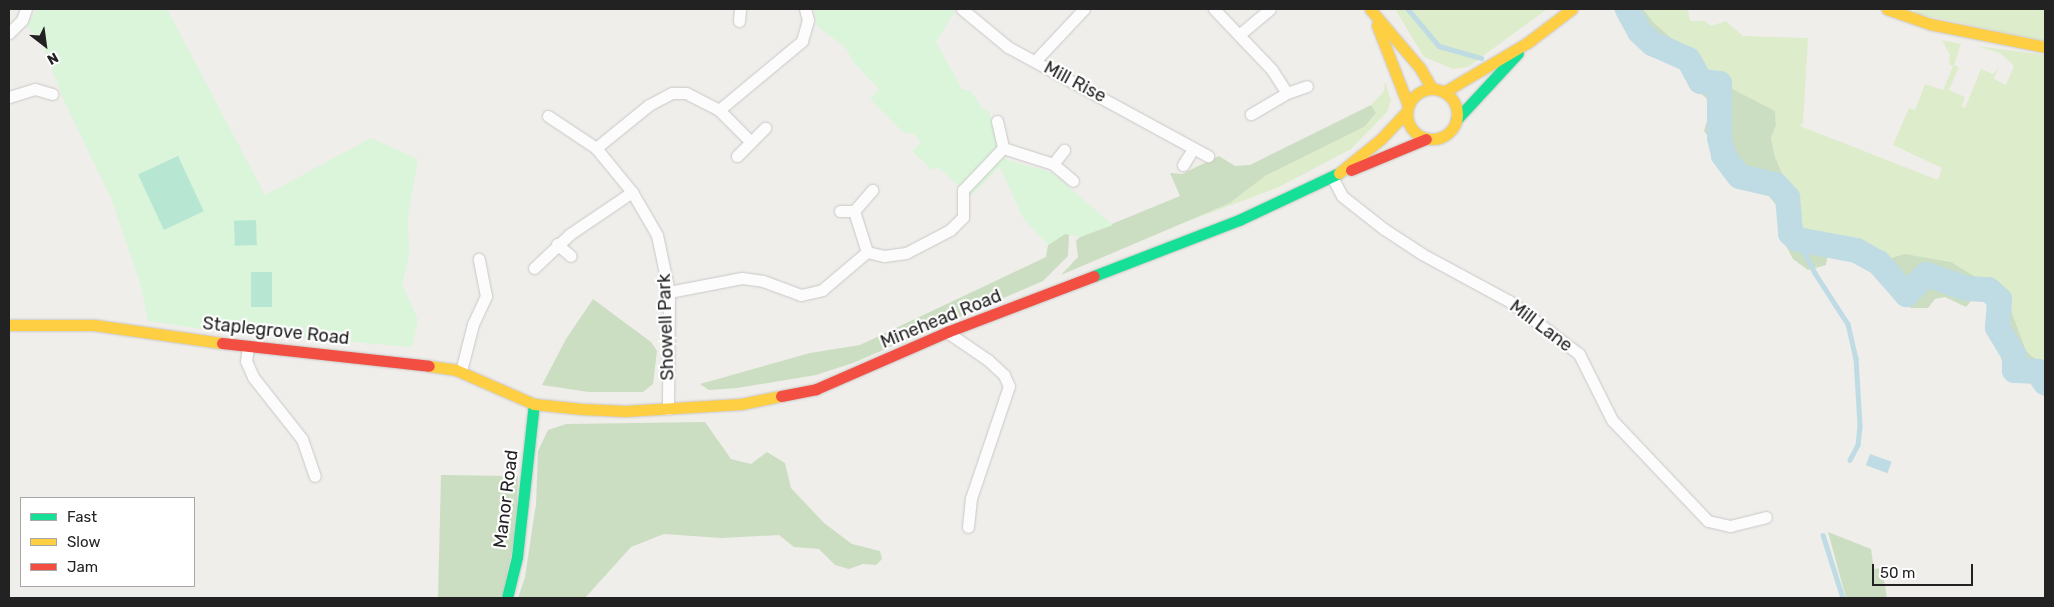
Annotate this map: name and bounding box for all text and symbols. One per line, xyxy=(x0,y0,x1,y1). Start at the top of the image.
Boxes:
north arrow xyxy=(20,20,70,70)
text: N xyxy=(44,49,61,68)
street label: Mill Rise xyxy=(1040,57,1110,107)
street label: Showell Park xyxy=(653,273,679,381)
street label: Minehead Road xyxy=(877,285,1005,353)
street label: Mill Lane xyxy=(1505,295,1577,357)
street label: Staplegrove Road xyxy=(202,313,350,349)
street label: Manor Road xyxy=(489,448,523,550)
legend xyxy=(20,497,195,587)
text: Fast xyxy=(67,508,97,526)
text: Slow xyxy=(67,533,100,551)
scale bar xyxy=(1874,554,1975,586)
text: Jam xyxy=(67,558,98,576)
text: 50 m xyxy=(1880,564,1915,582)

